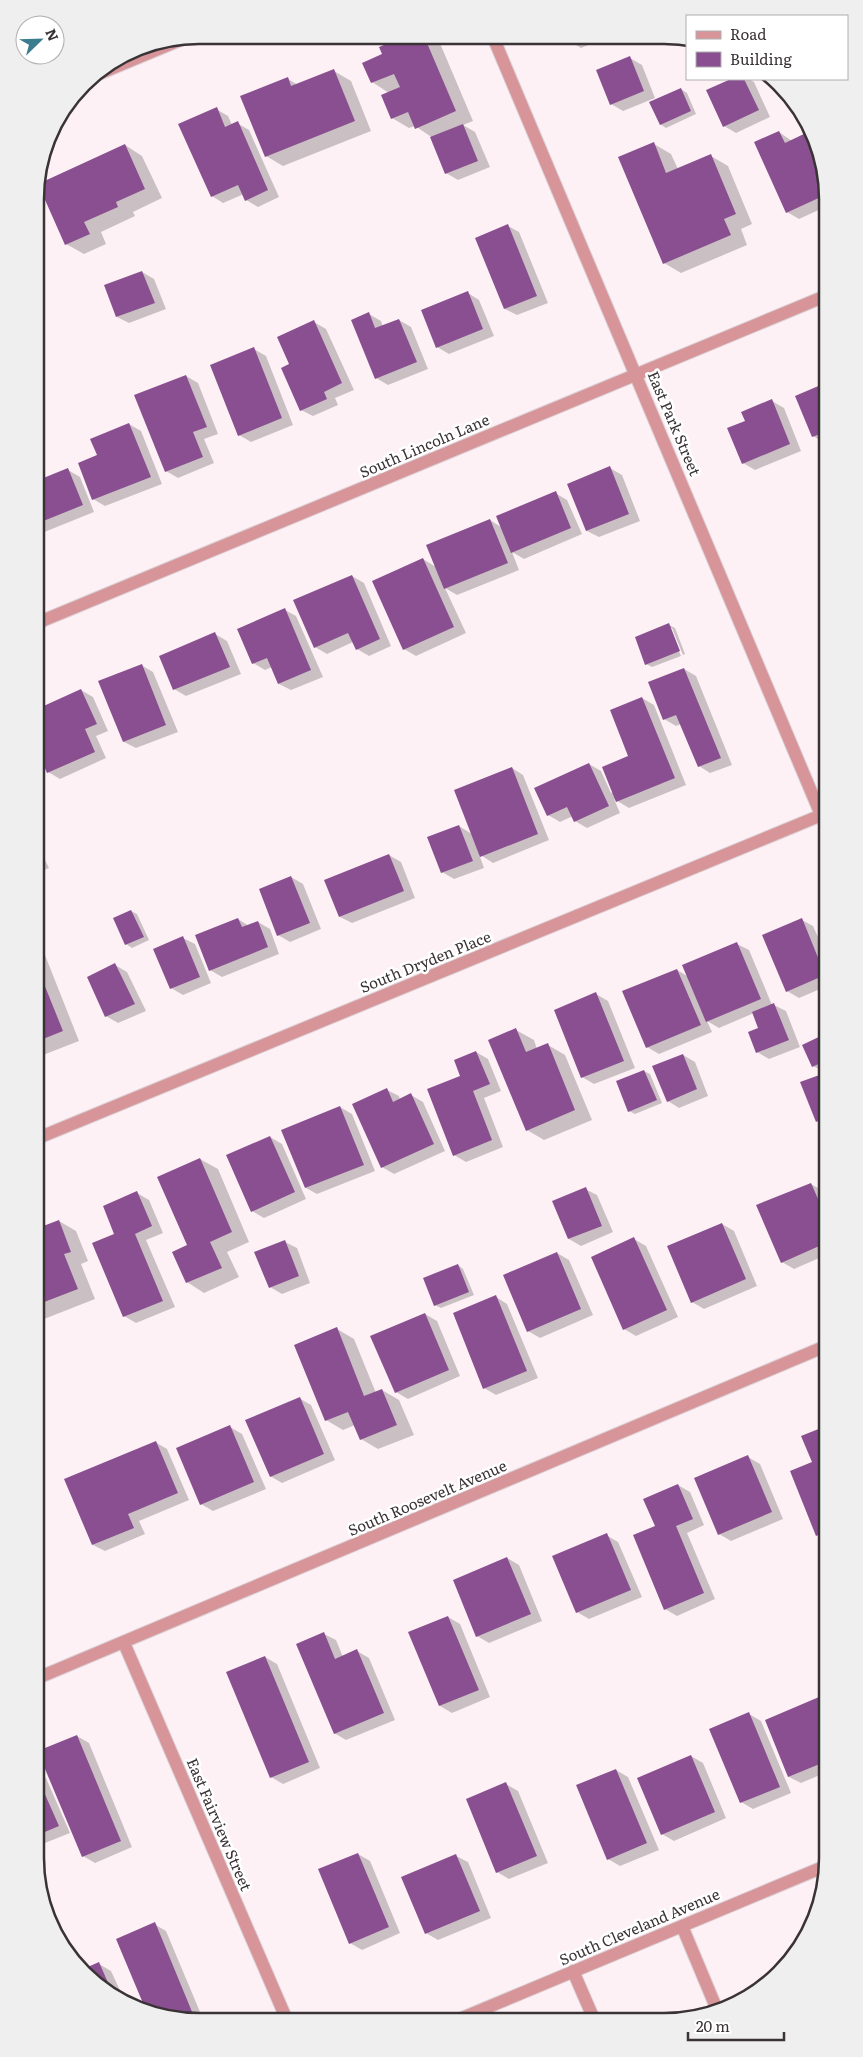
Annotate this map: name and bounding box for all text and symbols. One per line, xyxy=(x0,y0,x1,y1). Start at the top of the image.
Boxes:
north arrow xyxy=(15,15,65,65)
legend xyxy=(686,15,848,80)
text: Road xyxy=(730,22,766,45)
text: N xyxy=(41,25,64,44)
text: Building xyxy=(730,47,792,70)
street label: East Park Street xyxy=(643,367,707,479)
street label: South Lincoln Lane xyxy=(355,407,493,483)
street label: South Dryden Place xyxy=(356,924,494,998)
street label: South Roosevelt Avenue xyxy=(344,1453,510,1541)
street label: East Fairview Street xyxy=(182,1754,258,1894)
street label: South Cleveland Avenue xyxy=(555,1882,723,1970)
scale bar xyxy=(688,2010,784,2042)
text: 20 m xyxy=(696,2014,730,2037)

